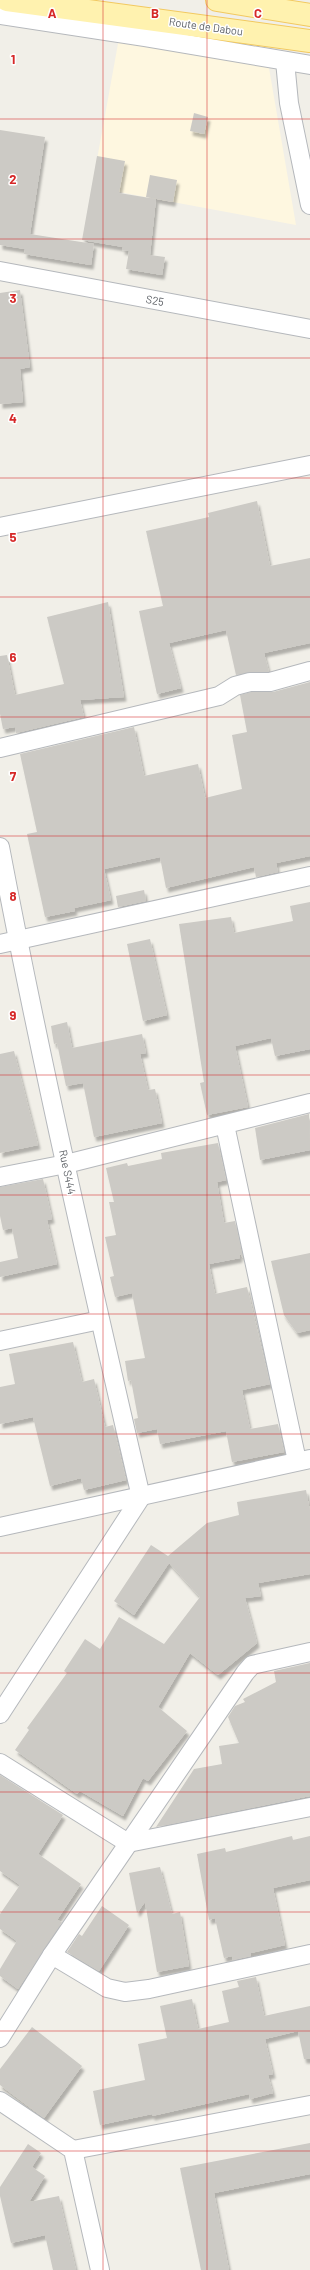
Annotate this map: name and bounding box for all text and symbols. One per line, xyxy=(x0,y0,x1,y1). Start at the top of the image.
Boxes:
text: A xyxy=(48,5,57,21)
text: B xyxy=(151,5,159,21)
text: C xyxy=(254,5,262,21)
street label: Route de Dabou xyxy=(168,14,244,38)
text: 1 xyxy=(11,51,15,67)
text: 2 xyxy=(9,171,17,187)
text: 3 xyxy=(9,290,17,306)
street label: S25 xyxy=(145,292,165,308)
text: 4 xyxy=(9,410,17,426)
text: 5 xyxy=(9,529,17,545)
text: 6 xyxy=(10,649,17,665)
text: 7 xyxy=(10,768,17,784)
text: 8 xyxy=(9,888,17,904)
text: 9 xyxy=(10,1007,17,1023)
street label: Rue S444 xyxy=(57,1148,79,1196)

